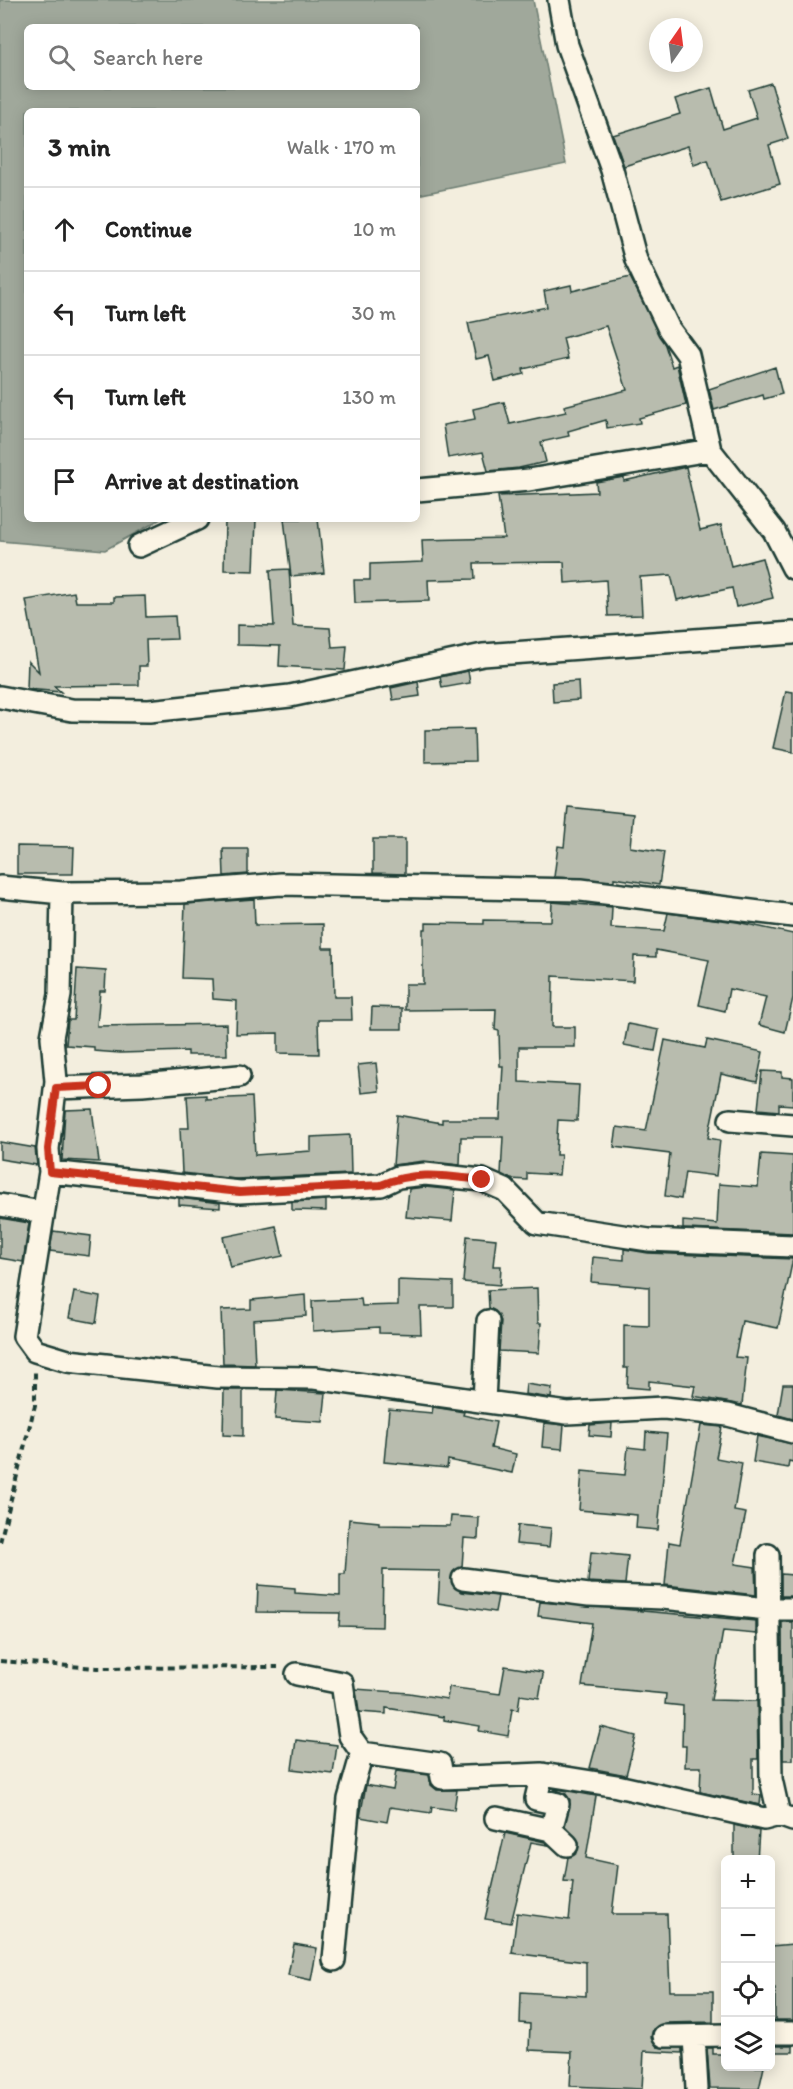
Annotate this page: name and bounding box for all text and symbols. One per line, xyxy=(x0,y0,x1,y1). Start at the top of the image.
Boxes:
north arrow xyxy=(649,18,703,72)
search box xyxy=(24,24,420,90)
icon: search xyxy=(45,41,78,74)
text: Search here xyxy=(93,44,203,71)
text: 3 min xyxy=(48,131,110,163)
text: Walk · 170 m xyxy=(287,135,396,159)
icon: ahead xyxy=(48,213,81,246)
text: Continue xyxy=(105,216,192,243)
text: 10 m xyxy=(353,217,396,241)
icon: left xyxy=(48,297,81,330)
text: Turn left xyxy=(105,300,186,327)
text: 30 m xyxy=(351,301,396,325)
icon: left xyxy=(48,381,81,414)
text: Turn left xyxy=(105,384,186,411)
text: 130 m xyxy=(342,385,396,409)
icon: arrive xyxy=(48,465,81,498)
text: Arrive at destination xyxy=(105,468,299,495)
route start xyxy=(85,1072,111,1098)
route end xyxy=(468,1166,494,1192)
map controls xyxy=(721,1855,775,2071)
button: + xyxy=(721,1855,775,1909)
button: − xyxy=(721,1909,775,1963)
button: locate xyxy=(721,1963,775,2017)
button: layers xyxy=(721,2017,775,2071)

